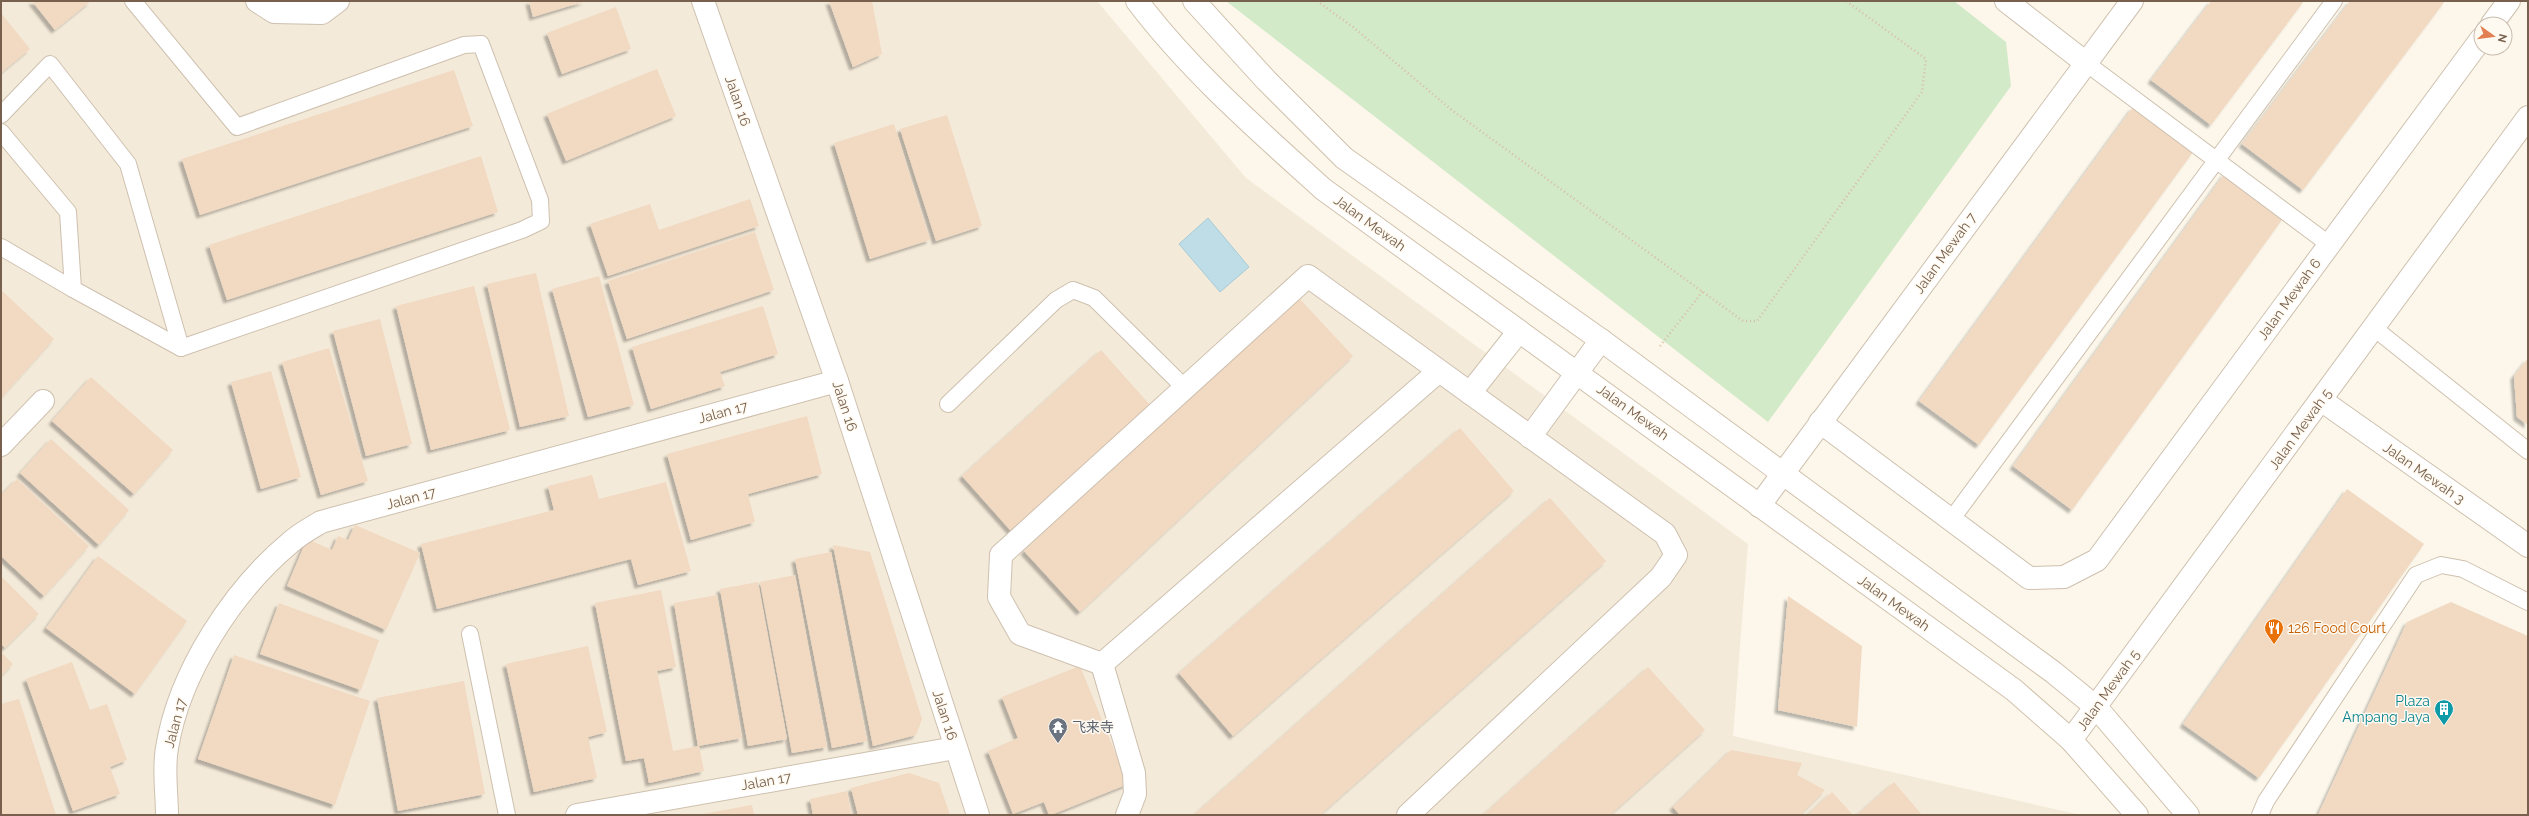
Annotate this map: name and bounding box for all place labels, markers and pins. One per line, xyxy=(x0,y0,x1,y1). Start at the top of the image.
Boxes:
restaurant icon: 126 Food Court xyxy=(2263,617,2285,645)
place label: 126 Food Court xyxy=(2288,620,2386,636)
place label: Plaza Ampang Jaya xyxy=(2342,693,2430,725)
building icon: Plaza Ampang Jaya xyxy=(2433,698,2455,726)
temple icon: 飞来寺 xyxy=(1047,716,1069,744)
place label: 飞来寺 xyxy=(1072,719,1114,735)

